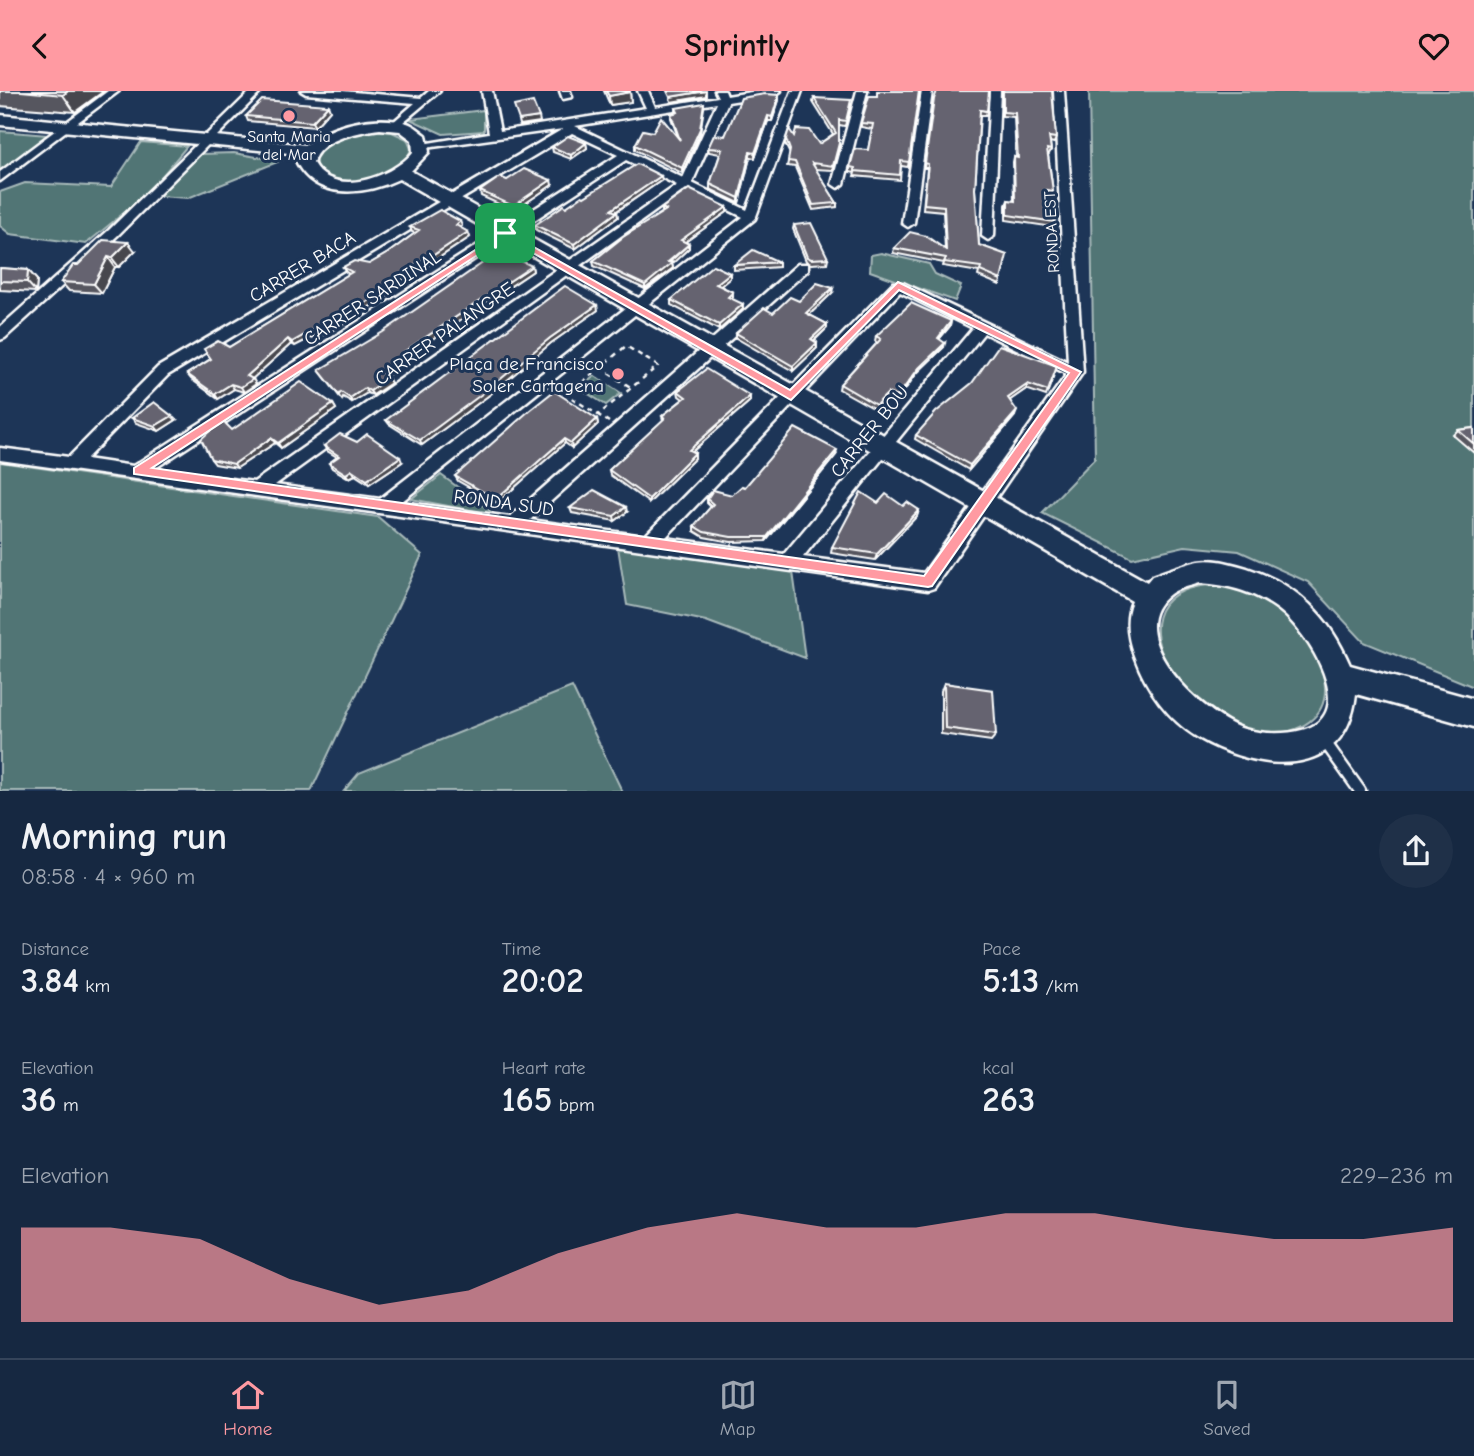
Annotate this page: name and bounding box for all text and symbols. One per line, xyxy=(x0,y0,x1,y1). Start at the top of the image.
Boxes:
icon: back xyxy=(21,27,59,65)
text: Sprintly xyxy=(685,27,789,64)
icon: heart xyxy=(1415,27,1453,65)
marker: Santa Maria del Mar xyxy=(281,108,297,124)
place label: Santa Maria del Mar xyxy=(247,128,331,164)
street label: RONDA EST xyxy=(1041,190,1063,273)
pin xyxy=(475,203,535,263)
icon: arrive xyxy=(486,214,524,252)
street label: CARRER BACA xyxy=(245,227,360,307)
street label: CARRER SARDINAL xyxy=(300,245,446,350)
street label: CARRER PALANGRE xyxy=(371,278,518,390)
place label: Plaça de Francisco Soler Cartagena xyxy=(449,353,604,397)
marker: Plaça de Francisco Soler Cartagena xyxy=(610,366,626,382)
street label: CARRER BOU xyxy=(826,381,913,482)
street label: RONDA SUD xyxy=(452,485,555,521)
button: share xyxy=(1379,814,1453,888)
text: Morning run xyxy=(21,815,227,859)
text: 08:58 · 4 × 960 m xyxy=(21,863,195,890)
text: Distance xyxy=(21,938,89,960)
text: Time xyxy=(502,938,541,960)
text: Pace xyxy=(982,938,1021,960)
text: 3.84 xyxy=(21,960,79,1001)
text: 20:02 xyxy=(502,960,584,1001)
text: 5:13 xyxy=(982,960,1039,1001)
text: km xyxy=(79,975,110,997)
text: /km xyxy=(1039,975,1079,997)
text: Elevation xyxy=(21,1057,94,1079)
text: Heart rate xyxy=(502,1057,585,1079)
text: kcal xyxy=(982,1057,1014,1079)
text: 36 xyxy=(21,1079,57,1120)
text: 165 xyxy=(502,1079,552,1120)
text: 263 xyxy=(982,1079,1035,1120)
text: m xyxy=(57,1094,79,1116)
text: bpm xyxy=(552,1094,595,1116)
text: Elevation xyxy=(21,1162,109,1189)
text: 229–236 m xyxy=(1340,1162,1453,1189)
tab: Home xyxy=(223,1376,272,1440)
tab: Map xyxy=(719,1376,757,1440)
tab: Saved xyxy=(1203,1376,1251,1440)

